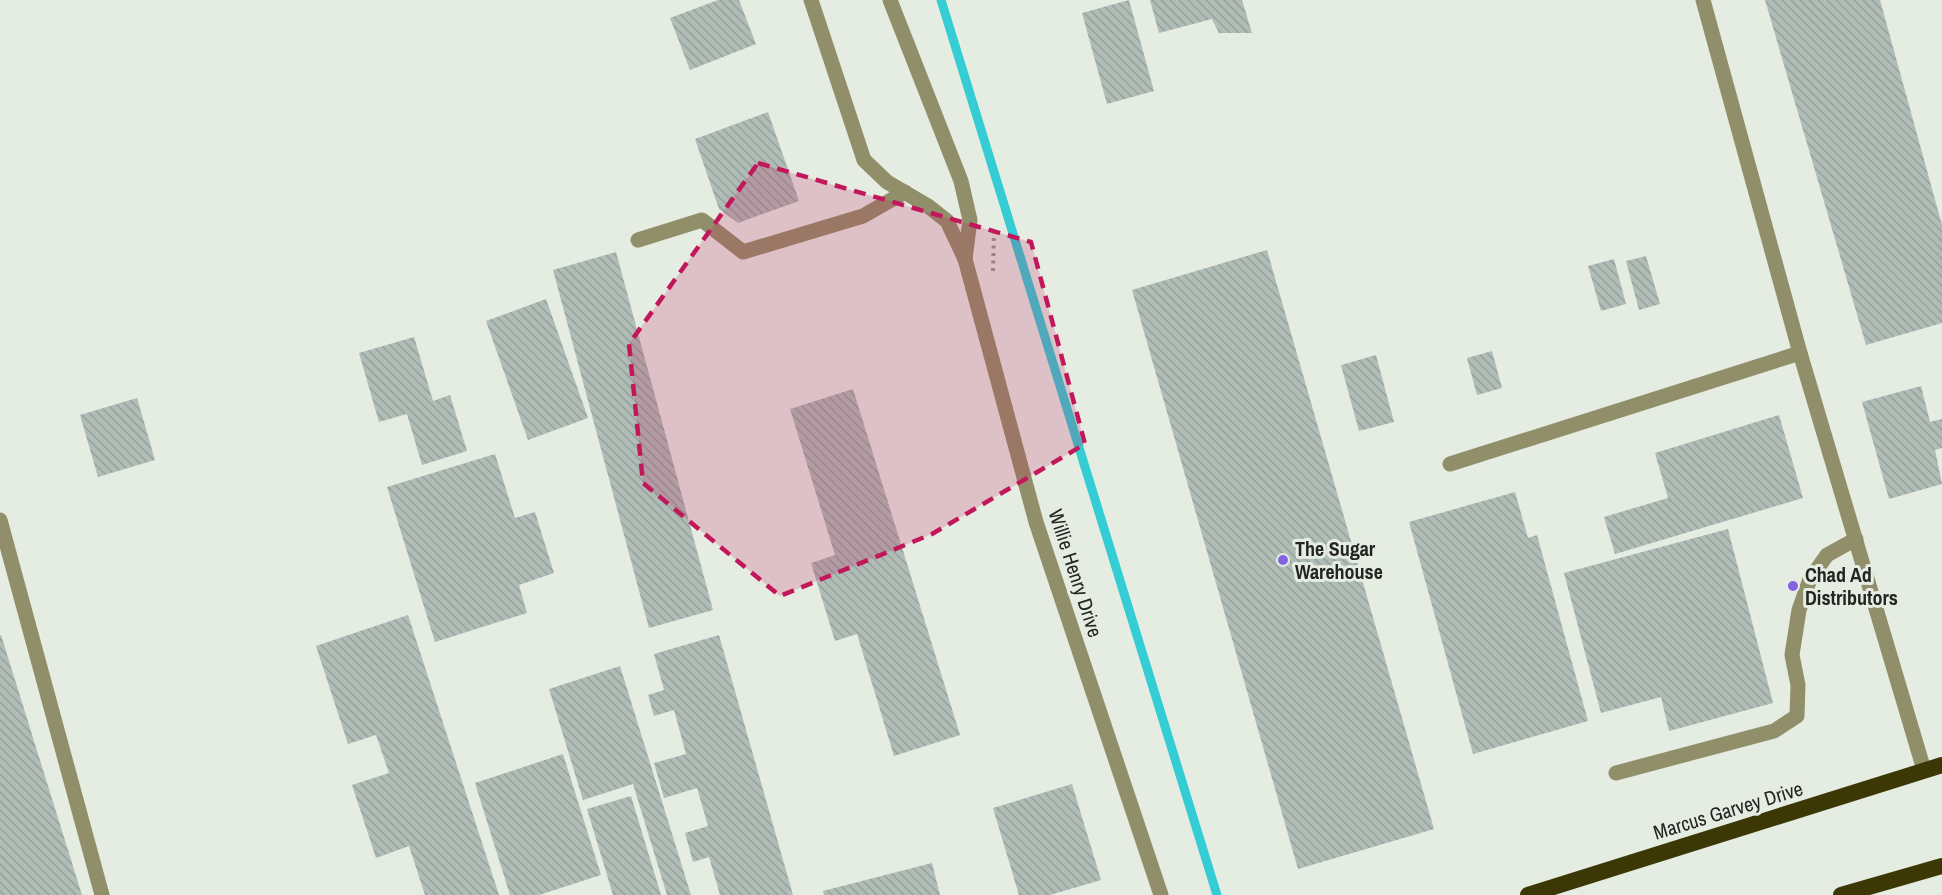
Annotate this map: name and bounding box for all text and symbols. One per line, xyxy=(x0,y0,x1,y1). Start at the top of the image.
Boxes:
street label: Willie Henry Drive xyxy=(1043,506,1109,640)
place label: The Sugar Warehouse xyxy=(1295,535,1383,585)
marker: The Sugar Warehouse xyxy=(1276,553,1290,567)
place label: Chad Ad Distributors xyxy=(1805,561,1898,611)
marker: Chad Ad Distributors xyxy=(1786,579,1800,593)
street label: Marcus Garvey Drive xyxy=(1650,774,1806,846)

